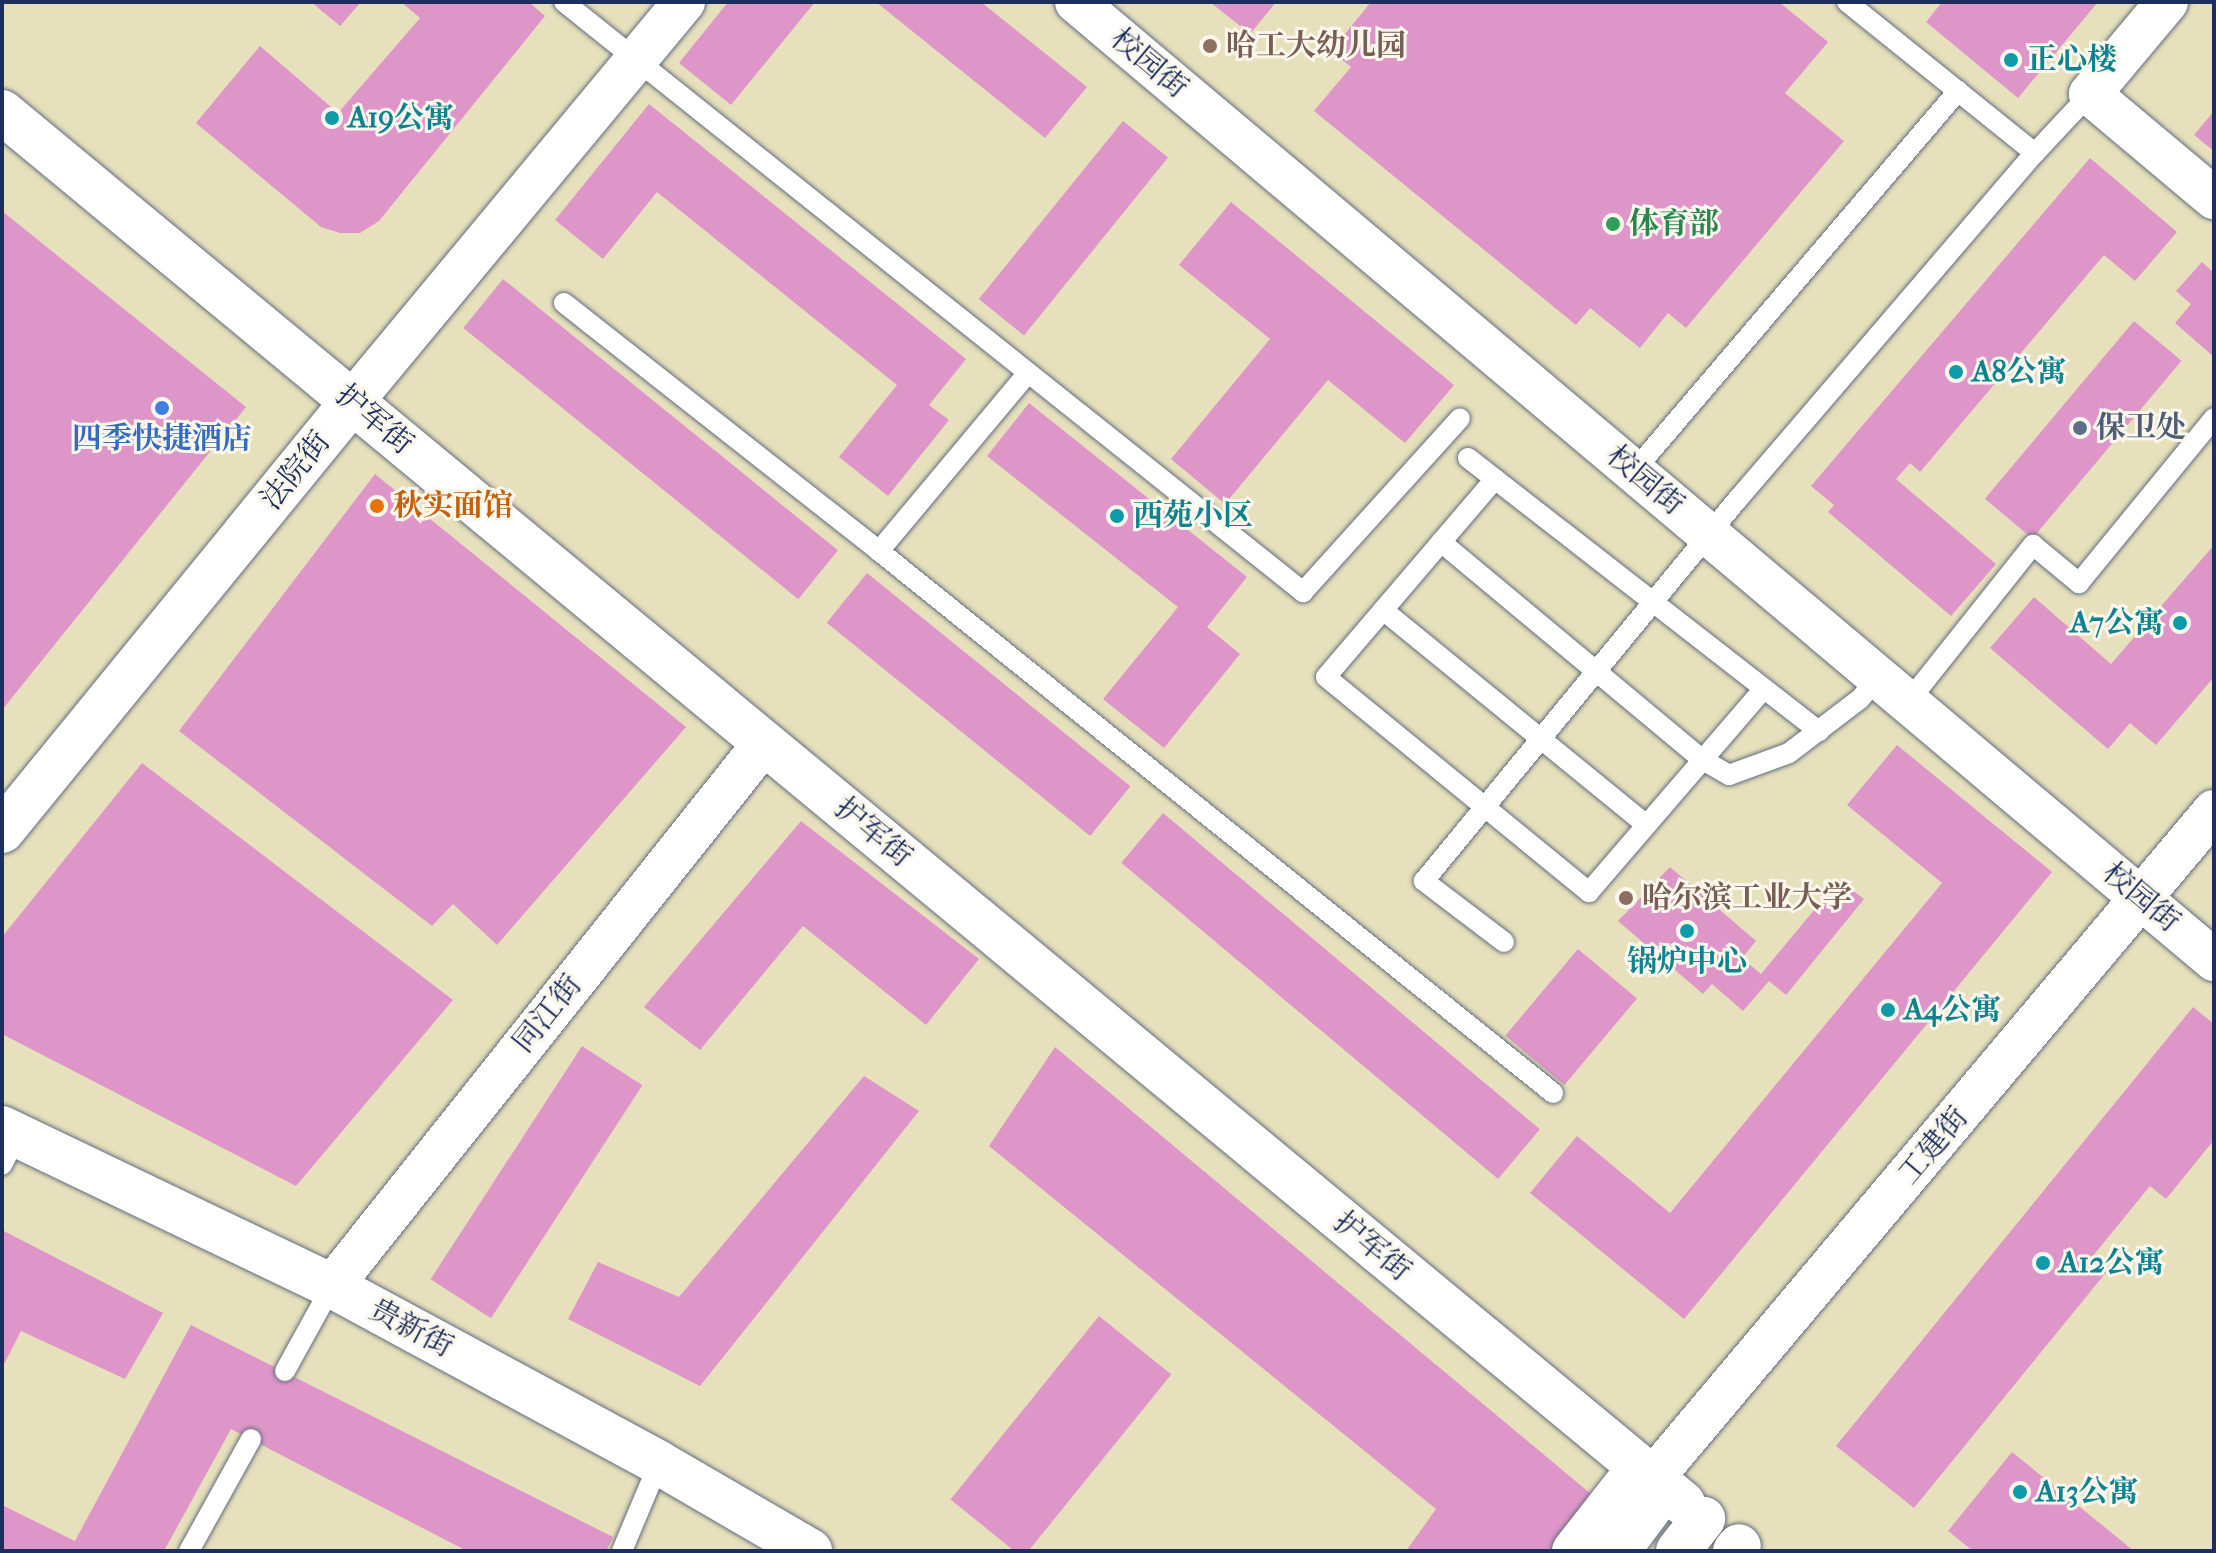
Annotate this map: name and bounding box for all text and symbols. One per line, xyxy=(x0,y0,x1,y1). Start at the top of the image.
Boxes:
street label: 校园街 xyxy=(1103,21,1195,107)
place label: 哈工大幼儿园 xyxy=(1226,28,1406,64)
marker: 哈工大幼儿园 xyxy=(1201,37,1219,55)
place label: 正心楼 xyxy=(2027,42,2117,78)
marker: 正心楼 xyxy=(2002,51,2020,69)
place label: A19公寓 xyxy=(348,100,454,136)
marker: A19公寓 xyxy=(323,109,341,127)
place label: 体育部 xyxy=(1629,206,1719,242)
marker: 体育部 xyxy=(1604,215,1622,233)
place label: A8公寓 xyxy=(1972,354,2067,390)
marker: A8公寓 xyxy=(1947,363,1965,381)
street label: 护军街 xyxy=(328,377,420,463)
marker: 四季快捷酒店 xyxy=(153,399,171,417)
place label: 保卫处 xyxy=(2096,410,2186,446)
marker: 保卫处 xyxy=(2071,419,2089,437)
place label: 四季快捷酒店 xyxy=(72,421,252,457)
street label: 法院街 xyxy=(254,425,338,517)
street label: 校园街 xyxy=(1599,438,1691,524)
place label: 秋实面馆 xyxy=(393,488,513,524)
marker: 秋实面馆 xyxy=(368,497,386,515)
place label: 西苑小区 xyxy=(1133,498,1253,534)
marker: 西苑小区 xyxy=(1108,507,1126,525)
place label: A7公寓 xyxy=(2070,605,2164,641)
marker: A7公寓 xyxy=(2171,614,2189,632)
street label: 护军街 xyxy=(827,790,919,876)
street label: 校园街 xyxy=(2095,855,2187,941)
place label: 哈尔滨工业大学 xyxy=(1642,880,1852,916)
marker: 哈尔滨工业大学 xyxy=(1617,889,1635,907)
marker: 锅炉中心 xyxy=(1678,922,1696,940)
place label: 锅炉中心 xyxy=(1627,944,1747,980)
street label: 同江街 xyxy=(506,968,590,1060)
place label: A4公寓 xyxy=(1904,992,2001,1028)
marker: A4公寓 xyxy=(1879,1001,1897,1019)
street label: 工建街 xyxy=(1891,1100,1977,1192)
street label: 护军街 xyxy=(1326,1204,1418,1290)
place label: A12公寓 xyxy=(2059,1245,2165,1281)
marker: A12公寓 xyxy=(2034,1254,2052,1272)
street label: 贵新街 xyxy=(363,1292,459,1366)
place label: A13公寓 xyxy=(2036,1474,2138,1510)
marker: A13公寓 xyxy=(2011,1483,2029,1501)

